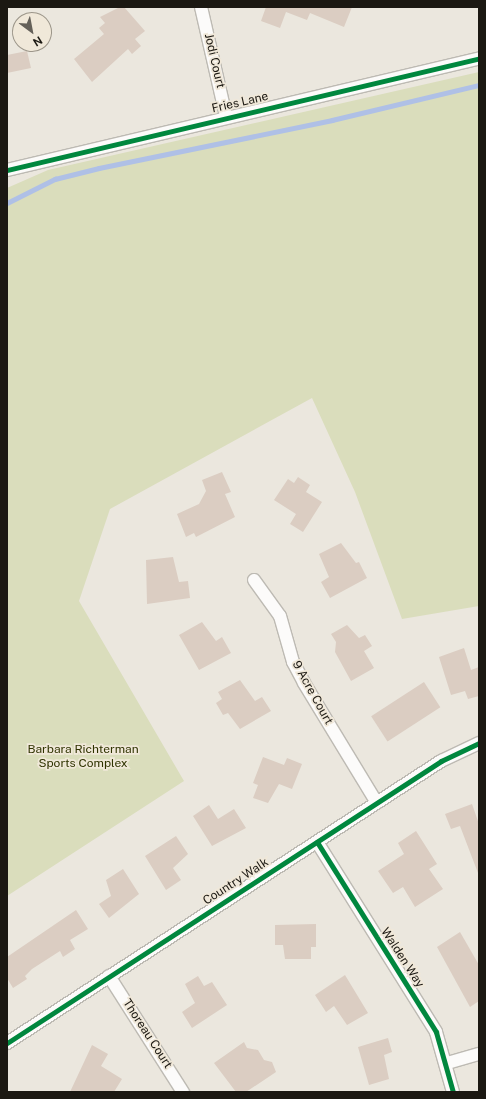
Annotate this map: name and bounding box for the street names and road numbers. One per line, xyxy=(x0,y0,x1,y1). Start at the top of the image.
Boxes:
street label: Jodi Court xyxy=(201,32,227,90)
street label: Fries Lane xyxy=(210,90,270,116)
street label: 9 Acre Court xyxy=(289,659,335,727)
street label: Country Walk xyxy=(200,855,272,909)
street label: Walden Way xyxy=(377,925,427,991)
street label: Thoreau Court xyxy=(119,997,175,1071)

